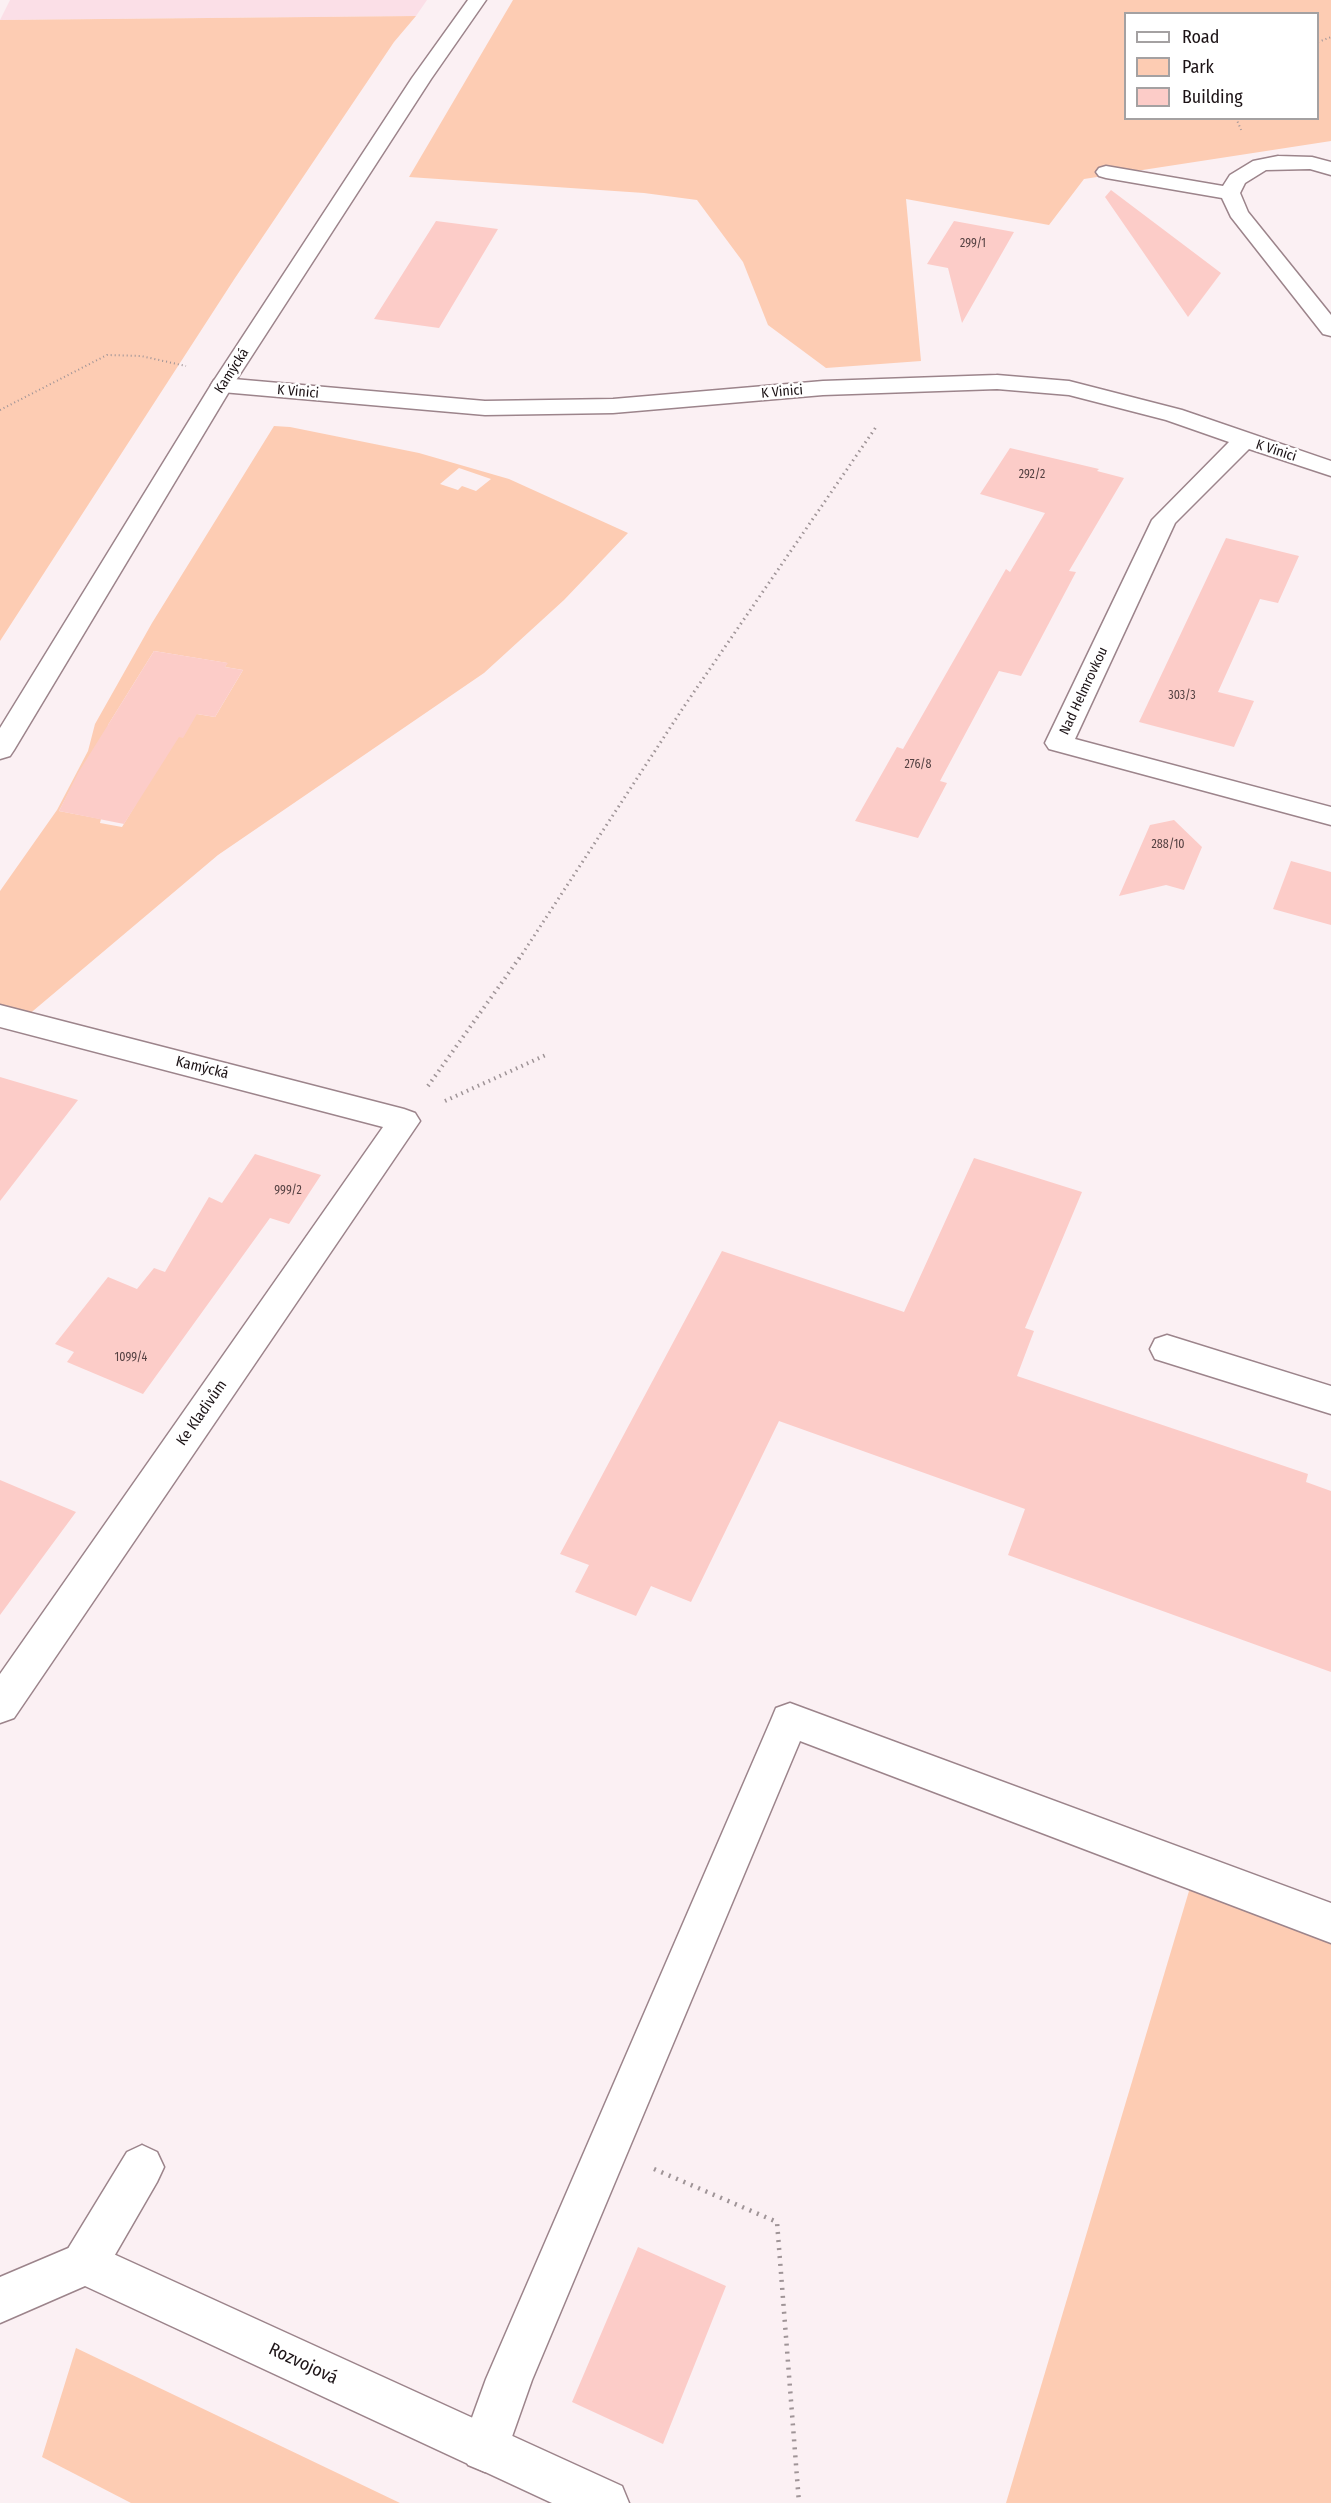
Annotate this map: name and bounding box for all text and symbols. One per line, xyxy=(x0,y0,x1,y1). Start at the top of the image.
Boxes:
legend xyxy=(1124,12,1319,120)
text: Road xyxy=(1182,26,1219,48)
text: Park xyxy=(1182,56,1214,78)
text: Building xyxy=(1182,86,1243,108)
house number: 299/1 xyxy=(960,237,986,251)
street label: Kamýcká xyxy=(211,345,253,397)
street label: K Vinici xyxy=(276,382,320,402)
street label: K Vinici xyxy=(760,382,804,402)
street label: K Vinici xyxy=(1254,437,1298,465)
house number: 292/2 xyxy=(1019,468,1045,482)
street label: Nad Helmrovkou xyxy=(1056,644,1112,738)
house number: 303/3 xyxy=(1168,689,1196,703)
house number: 276/8 xyxy=(905,758,931,772)
house number: 288/10 xyxy=(1151,838,1185,852)
street label: Kamýcká xyxy=(174,1053,230,1083)
house number: 999/2 xyxy=(274,1184,302,1198)
house number: 1099/4 xyxy=(115,1351,147,1365)
street label: Ke Kladivům xyxy=(173,1377,231,1449)
street label: Rozvojová xyxy=(265,2339,341,2389)

